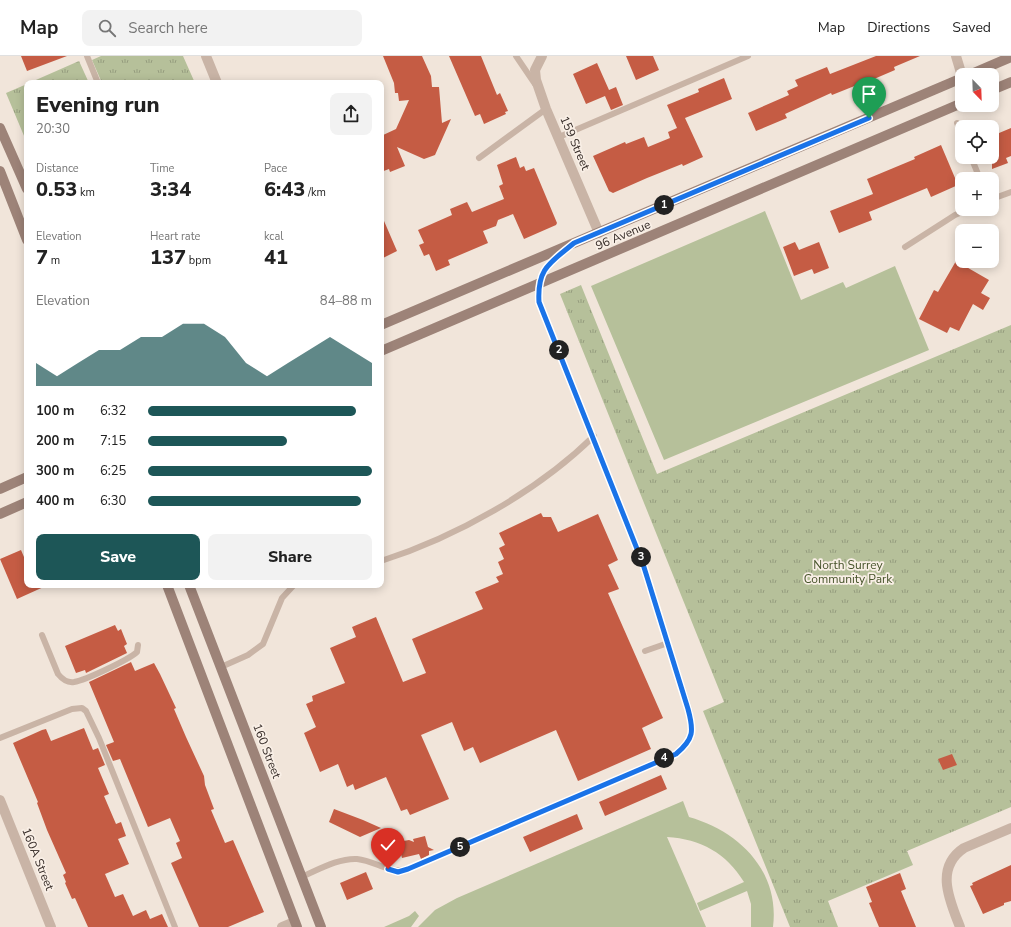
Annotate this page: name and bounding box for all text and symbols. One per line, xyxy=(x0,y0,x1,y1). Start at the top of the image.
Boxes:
search box xyxy=(82,10,362,46)
text: Map xyxy=(20,15,58,41)
icon: search xyxy=(96,17,118,39)
text: Search here xyxy=(128,18,208,38)
text: Map xyxy=(818,18,845,37)
text: Directions xyxy=(867,18,930,37)
text: Saved xyxy=(952,18,991,37)
north arrow xyxy=(955,68,999,112)
map controls xyxy=(955,68,999,268)
pin xyxy=(852,77,886,118)
icon: arrive xyxy=(858,83,880,105)
text: Evening run xyxy=(36,90,160,120)
button: share xyxy=(330,93,372,135)
street label: 159 Street xyxy=(556,113,594,173)
text: 20:30 xyxy=(36,120,70,138)
button: locate xyxy=(955,120,999,164)
text: Distance xyxy=(36,161,79,176)
text: Time xyxy=(150,161,174,176)
text: Pace xyxy=(264,161,287,176)
button: + xyxy=(955,172,999,216)
text: 0.53 xyxy=(36,176,77,203)
text: 3:34 xyxy=(150,176,191,203)
text: 6:43 xyxy=(264,176,305,203)
text: km xyxy=(77,185,95,200)
text: /km xyxy=(305,185,326,200)
pin: 1 xyxy=(654,195,674,215)
text: 1 xyxy=(661,197,667,212)
street label: 96 Avenue xyxy=(593,216,653,254)
button: − xyxy=(955,224,999,268)
text: Elevation xyxy=(36,229,82,244)
text: Heart rate xyxy=(150,229,200,244)
text: kcal xyxy=(264,229,284,244)
text: 7 xyxy=(36,244,48,271)
text: 137 xyxy=(150,244,186,271)
text: 41 xyxy=(264,244,288,271)
text: m xyxy=(48,253,60,268)
text: bpm xyxy=(186,253,211,268)
text: Elevation xyxy=(36,292,90,310)
text: 84–88 m xyxy=(320,292,372,310)
pin: 2 xyxy=(549,340,569,360)
text: 2 xyxy=(556,342,562,357)
text: 100 m xyxy=(36,402,74,420)
text: 6:32 xyxy=(100,402,126,420)
text: 200 m xyxy=(36,432,74,450)
text: 7:15 xyxy=(100,432,126,450)
text: 300 m xyxy=(36,462,74,480)
text: 6:25 xyxy=(100,462,126,480)
text: 400 m xyxy=(36,492,74,510)
text: 6:30 xyxy=(100,492,126,510)
button: Save xyxy=(36,534,200,580)
button: Share xyxy=(208,534,372,580)
pin: 3 xyxy=(631,547,651,567)
text: 3 xyxy=(638,549,644,564)
park label: North Surrey Community Park xyxy=(804,557,893,587)
street label: 160 Street xyxy=(249,721,285,781)
pin: 4 xyxy=(654,748,674,768)
text: 4 xyxy=(661,750,667,765)
street label: 160A Street xyxy=(18,825,58,893)
pin xyxy=(371,828,405,869)
icon: check xyxy=(377,834,399,856)
pin: 5 xyxy=(450,837,470,857)
text: 5 xyxy=(457,839,463,854)

